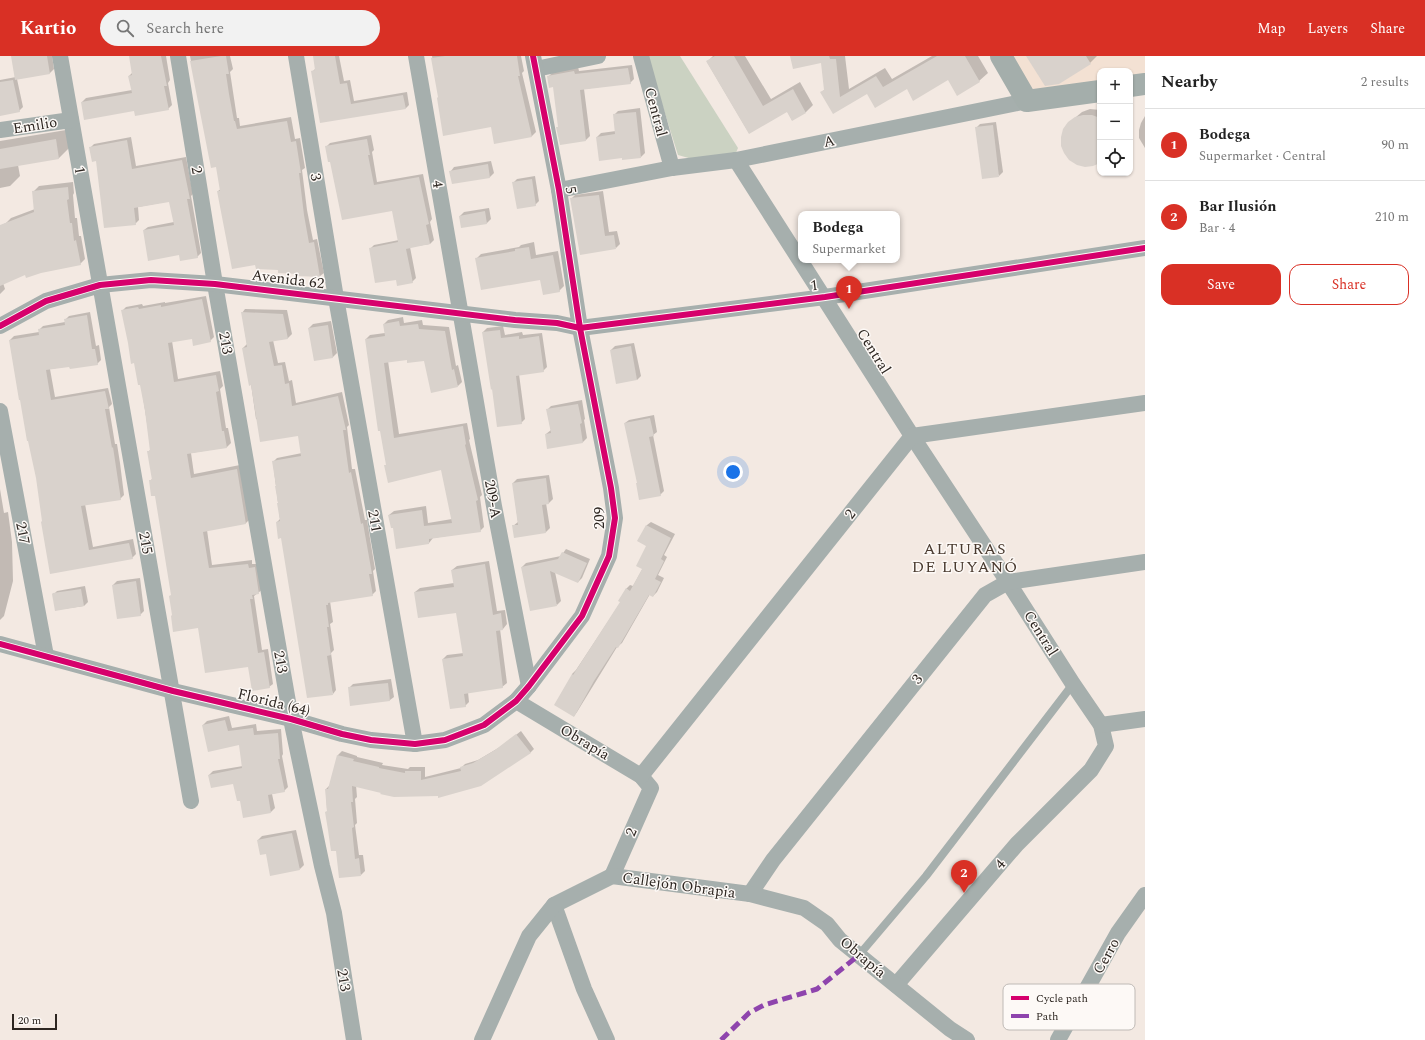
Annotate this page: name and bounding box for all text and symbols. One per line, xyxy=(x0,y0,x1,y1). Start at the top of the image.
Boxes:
search box xyxy=(100,10,380,46)
text: Kartio xyxy=(20,14,76,43)
icon: search xyxy=(114,17,136,39)
text: Search here xyxy=(146,17,224,40)
text: Map xyxy=(1257,18,1286,39)
text: Layers xyxy=(1308,18,1348,39)
text: Share xyxy=(1370,18,1405,39)
map controls xyxy=(1097,68,1133,176)
button: + xyxy=(1097,68,1133,104)
text: Nearby xyxy=(1161,69,1217,95)
text: 2 results xyxy=(1361,72,1409,92)
street label: Central xyxy=(638,85,673,139)
button: − xyxy=(1097,104,1133,140)
street label: Emilio xyxy=(11,111,59,140)
text: Bodega xyxy=(1199,123,1250,146)
street label: A xyxy=(821,129,837,154)
text: 1 xyxy=(1170,135,1178,155)
text: 90 m xyxy=(1382,135,1409,155)
button: locate xyxy=(1097,140,1133,176)
text: Supermarket · Central xyxy=(1199,146,1326,166)
street label: 1 xyxy=(68,164,91,176)
street label: 2 xyxy=(185,165,208,176)
street label: 3 xyxy=(304,172,328,183)
street label: 4 xyxy=(426,178,450,190)
street label: 5 xyxy=(559,184,582,196)
text: Bar Ilusión xyxy=(1199,195,1277,218)
text: 2 xyxy=(1170,207,1178,227)
text: 210 m xyxy=(1375,207,1409,227)
popup xyxy=(798,211,900,263)
text: Bodega xyxy=(812,216,863,239)
text: Bar · 4 xyxy=(1199,218,1235,238)
text: Supermarket xyxy=(812,239,886,259)
street label: Avenida 62 xyxy=(250,264,326,295)
button: Save xyxy=(1161,264,1281,305)
button: Share xyxy=(1289,264,1409,305)
street label: 1 xyxy=(809,274,819,297)
pin: 1 xyxy=(836,276,862,309)
street label: Central xyxy=(851,324,897,379)
street label: 213 xyxy=(212,330,239,357)
your location xyxy=(723,462,743,482)
street label: 209-A xyxy=(478,478,507,520)
street label: 2 xyxy=(839,504,862,524)
street label: 209 xyxy=(588,507,611,529)
street label: 211 xyxy=(361,508,388,534)
street label: 217 xyxy=(9,520,36,546)
street label: 215 xyxy=(132,530,159,556)
district label: ALTURAS DE LUYANÓ xyxy=(912,537,1018,579)
street label: Central xyxy=(1018,606,1064,661)
street label: 213 xyxy=(267,649,294,676)
street label: 3 xyxy=(906,669,929,689)
street label: Florida (64) xyxy=(235,682,313,723)
street label: Obrapía xyxy=(555,719,615,767)
street label: 2 xyxy=(619,824,643,840)
street label: 4 xyxy=(989,854,1012,875)
pin: 2 xyxy=(951,860,977,893)
street label: Callejón Obrapia xyxy=(621,866,738,905)
street label: Obrapía xyxy=(834,931,891,984)
street label: Cerro xyxy=(1087,934,1126,979)
street label: 213 xyxy=(330,967,357,993)
legend xyxy=(1003,984,1135,1030)
text: Cycle path xyxy=(1036,990,1088,1007)
text: Path xyxy=(1036,1008,1058,1025)
scale bar xyxy=(12,1012,57,1031)
text: 20 m xyxy=(18,1012,41,1029)

